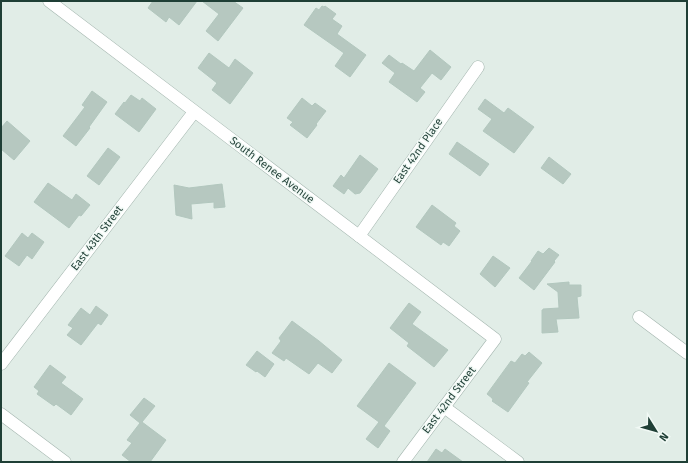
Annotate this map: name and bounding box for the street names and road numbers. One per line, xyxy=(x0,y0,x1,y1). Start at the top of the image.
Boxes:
street label: East 42nd Place xyxy=(391,116,445,186)
street label: South Renee Avenue xyxy=(227,134,317,206)
street label: East 43th Street xyxy=(68,203,126,273)
street label: East 42nd Street xyxy=(420,364,478,436)

